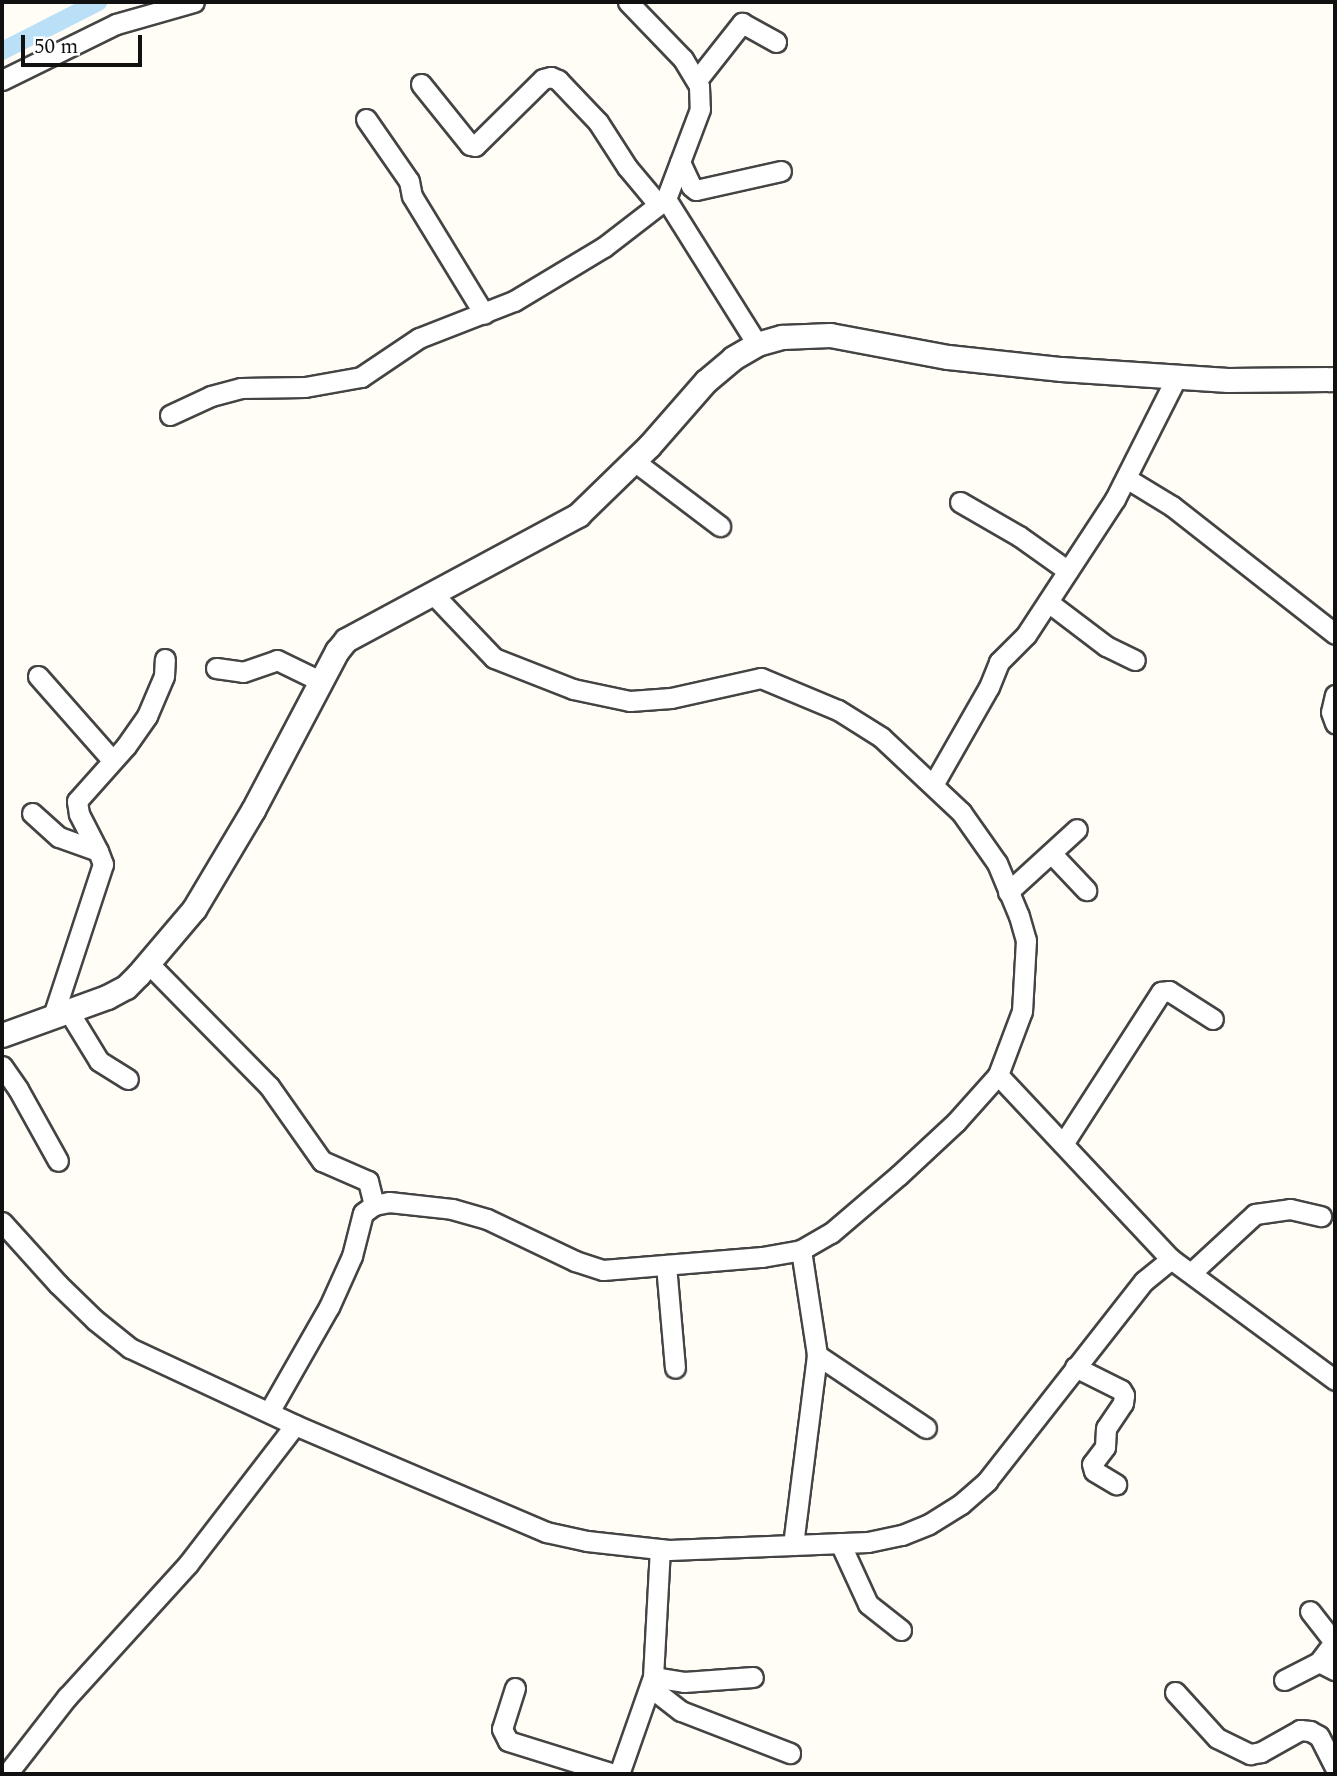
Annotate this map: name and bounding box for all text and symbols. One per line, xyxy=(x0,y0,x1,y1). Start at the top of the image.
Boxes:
scale bar xyxy=(24,21,145,65)
text: 50 m xyxy=(34,31,78,63)

